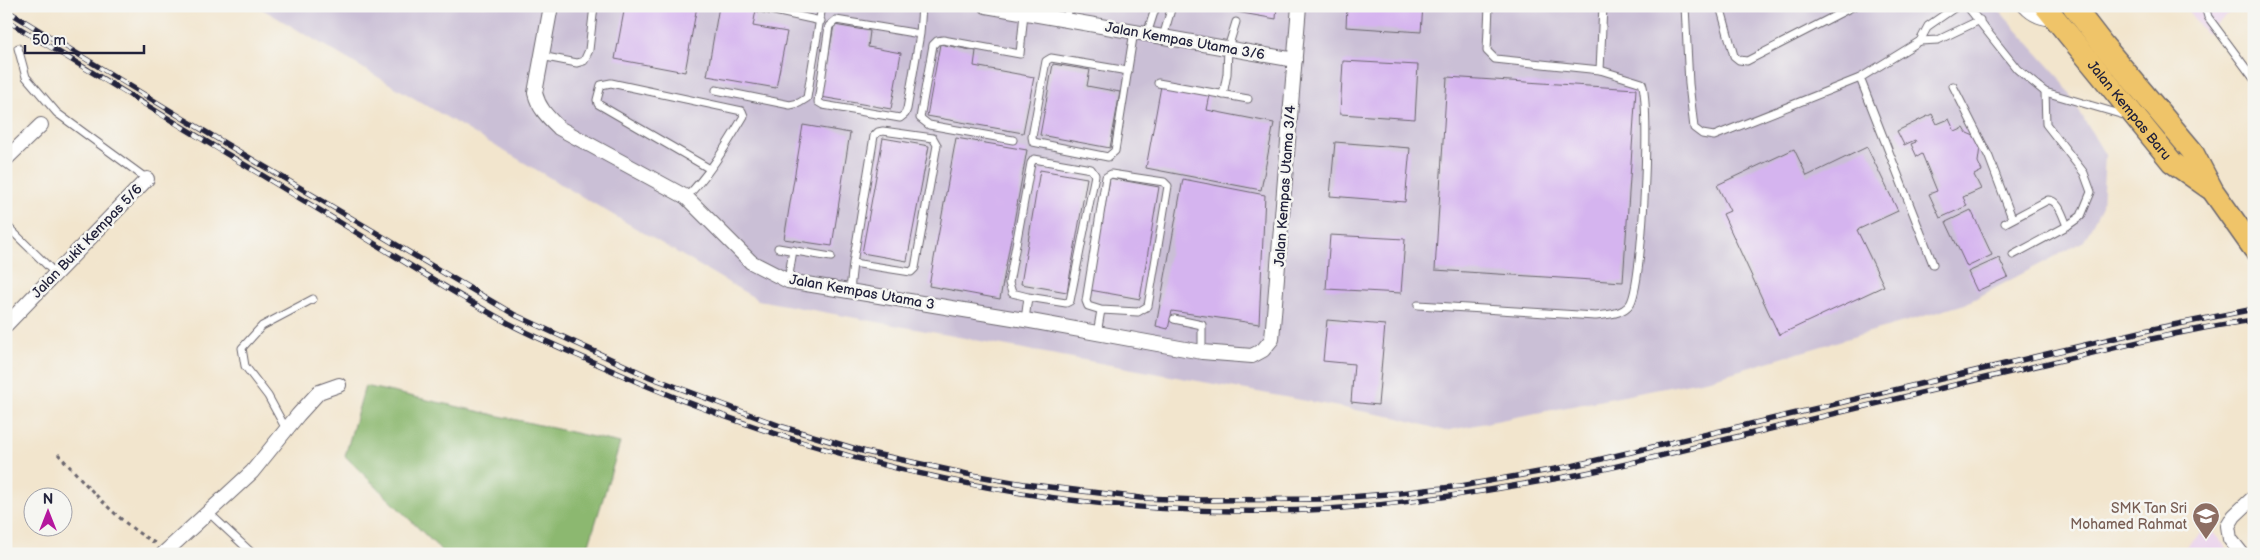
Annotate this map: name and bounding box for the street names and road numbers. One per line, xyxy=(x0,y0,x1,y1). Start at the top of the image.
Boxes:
street label: Jalan Kempas Utama 3/6 xyxy=(1104,19,1267,64)
street label: Jalan Kempas Baru xyxy=(2084,57,2175,163)
street label: Jalan Kempas Utama 3/4 xyxy=(1271,104,1299,267)
street label: Jalan Bukit Kempas 5/6 xyxy=(28,180,146,301)
street label: Jalan Kempas Utama 3 xyxy=(788,271,936,313)

